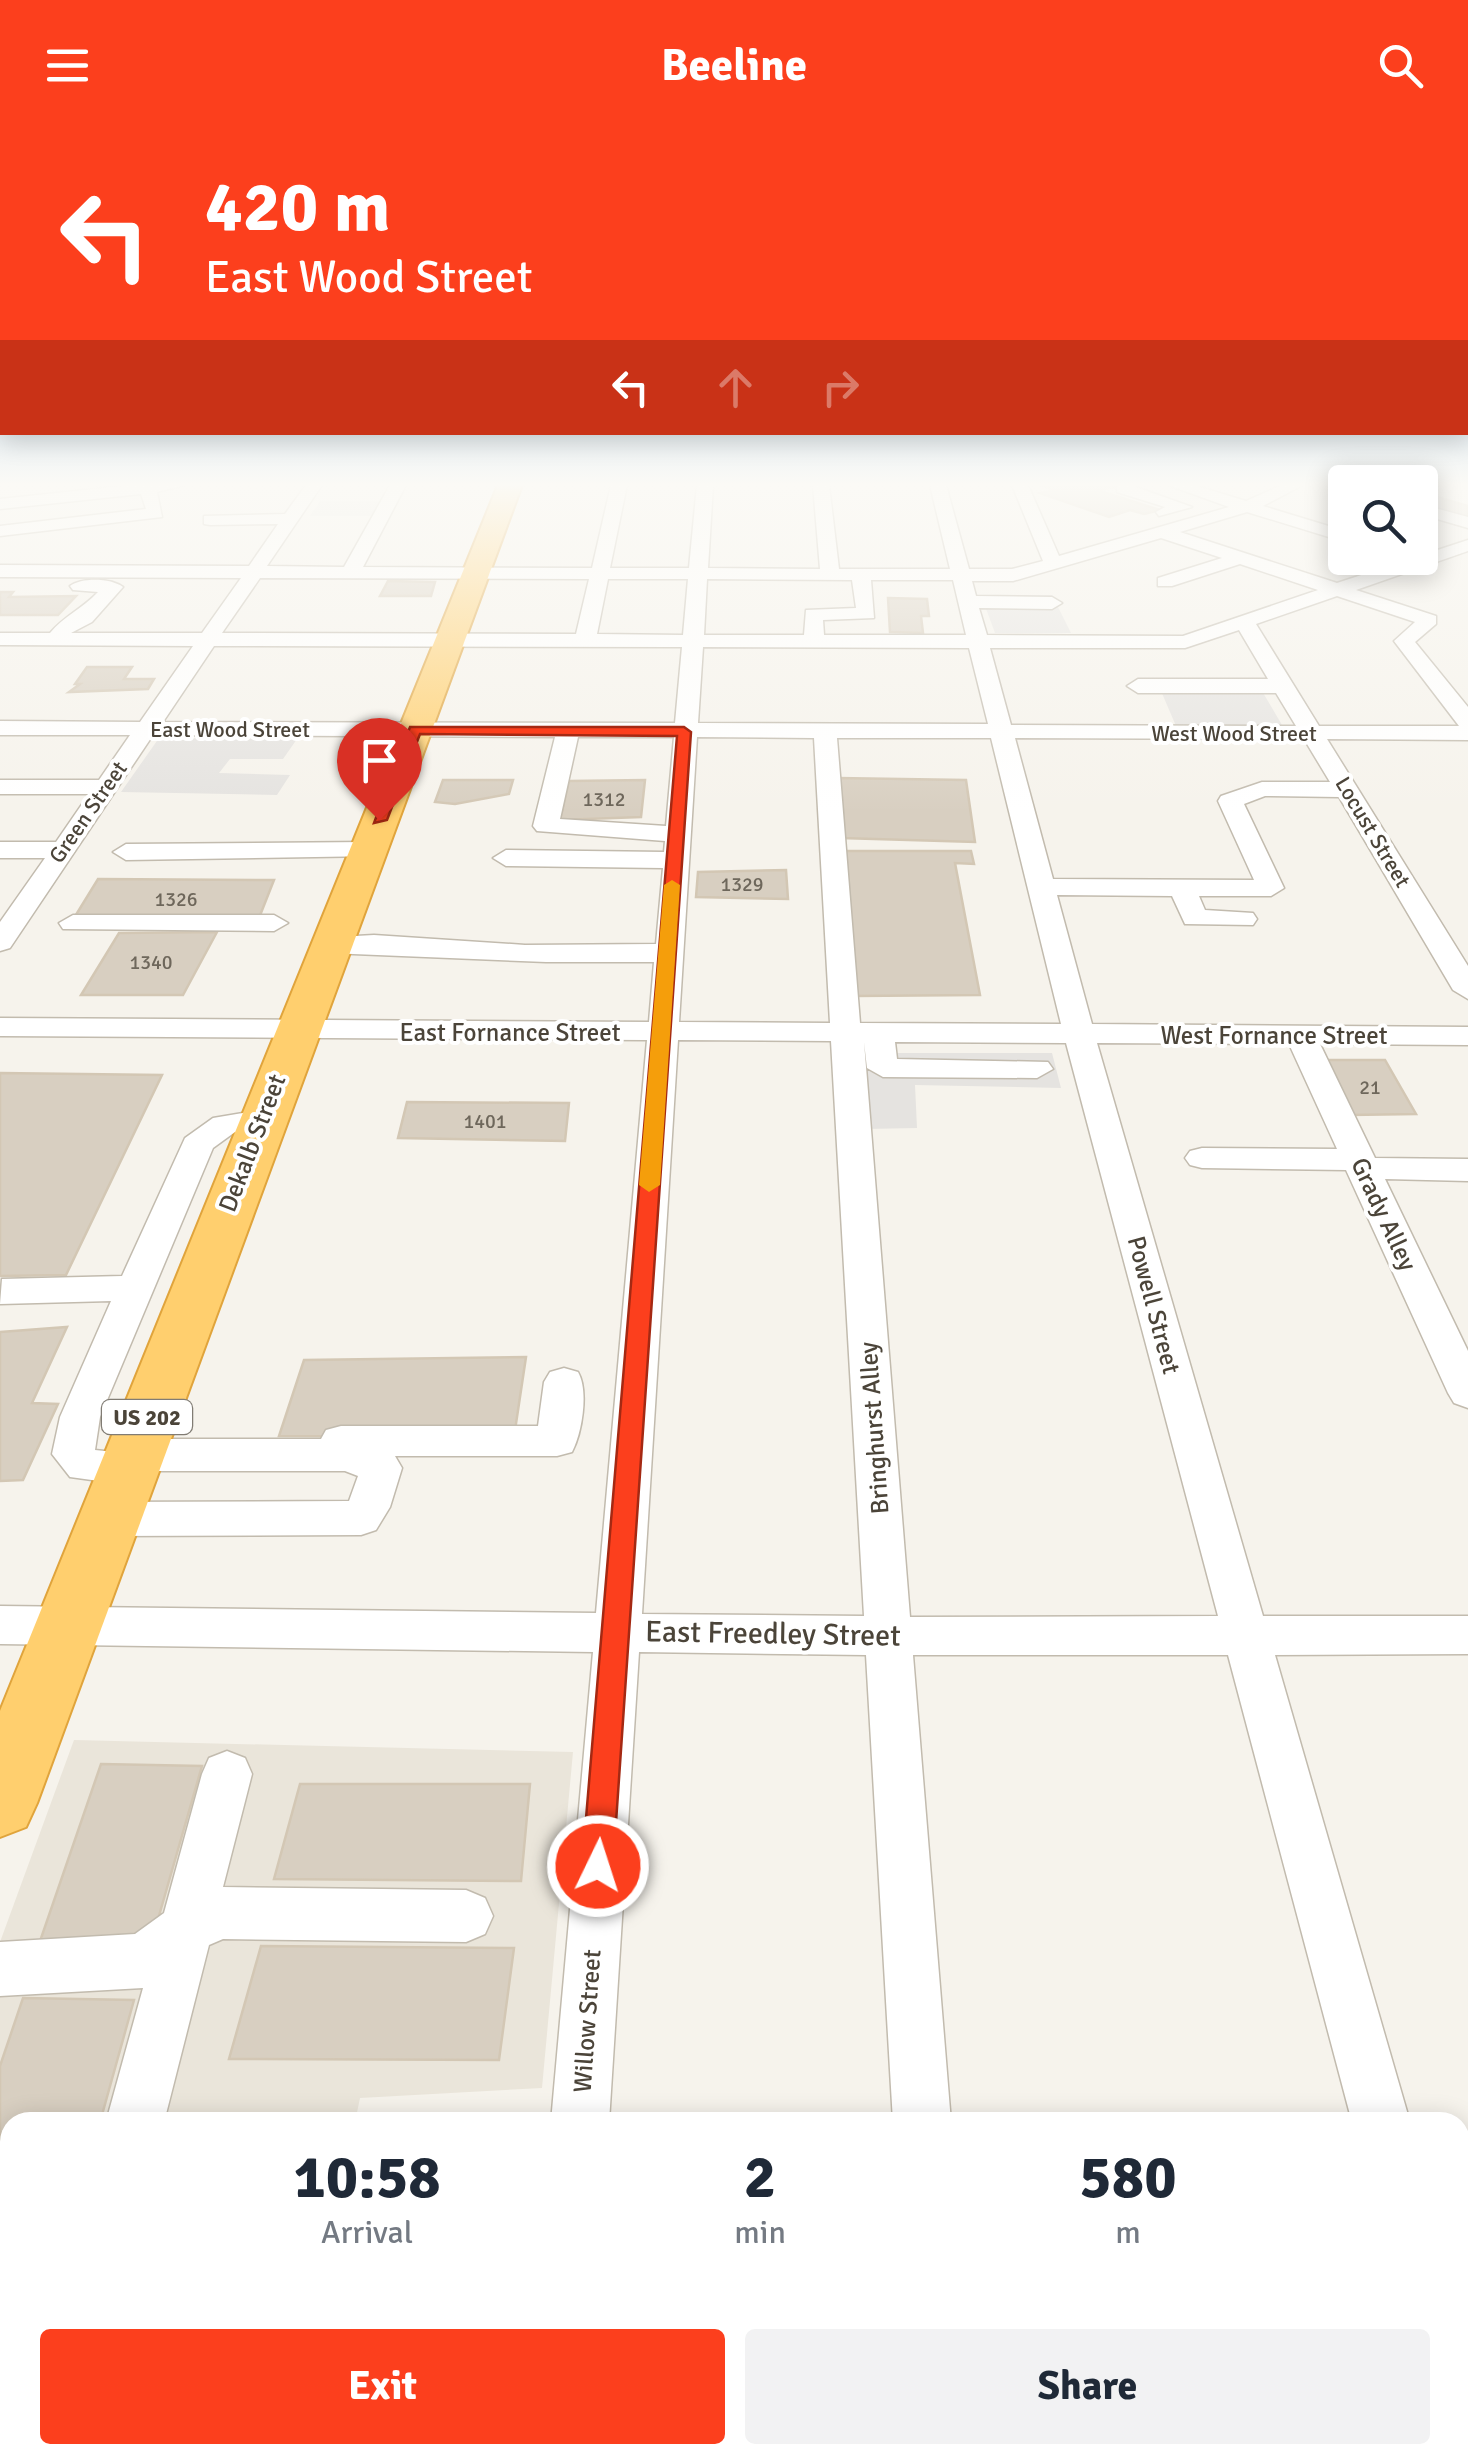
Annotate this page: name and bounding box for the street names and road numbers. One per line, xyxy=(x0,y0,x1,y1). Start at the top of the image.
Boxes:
street label: East Wood Street xyxy=(150,716,310,743)
street label: West Wood Street xyxy=(1151,720,1317,747)
street label: Green Street xyxy=(43,756,133,868)
street label: Locust Street xyxy=(1329,772,1417,892)
street label: East Fornance Street xyxy=(399,1017,621,1048)
street label: West Fornance Street xyxy=(1160,1020,1388,1051)
street label: Dekalb Street xyxy=(212,1069,293,1216)
street label: Grady Alley xyxy=(1344,1153,1424,1276)
street label: Powell Street xyxy=(1121,1233,1187,1378)
street label: Bringhurst Alley xyxy=(852,1340,895,1515)
road number: US 202 xyxy=(102,1400,192,1434)
street label: East Freedley Street xyxy=(645,1613,901,1655)
street label: Willow Street xyxy=(567,1948,607,2094)

